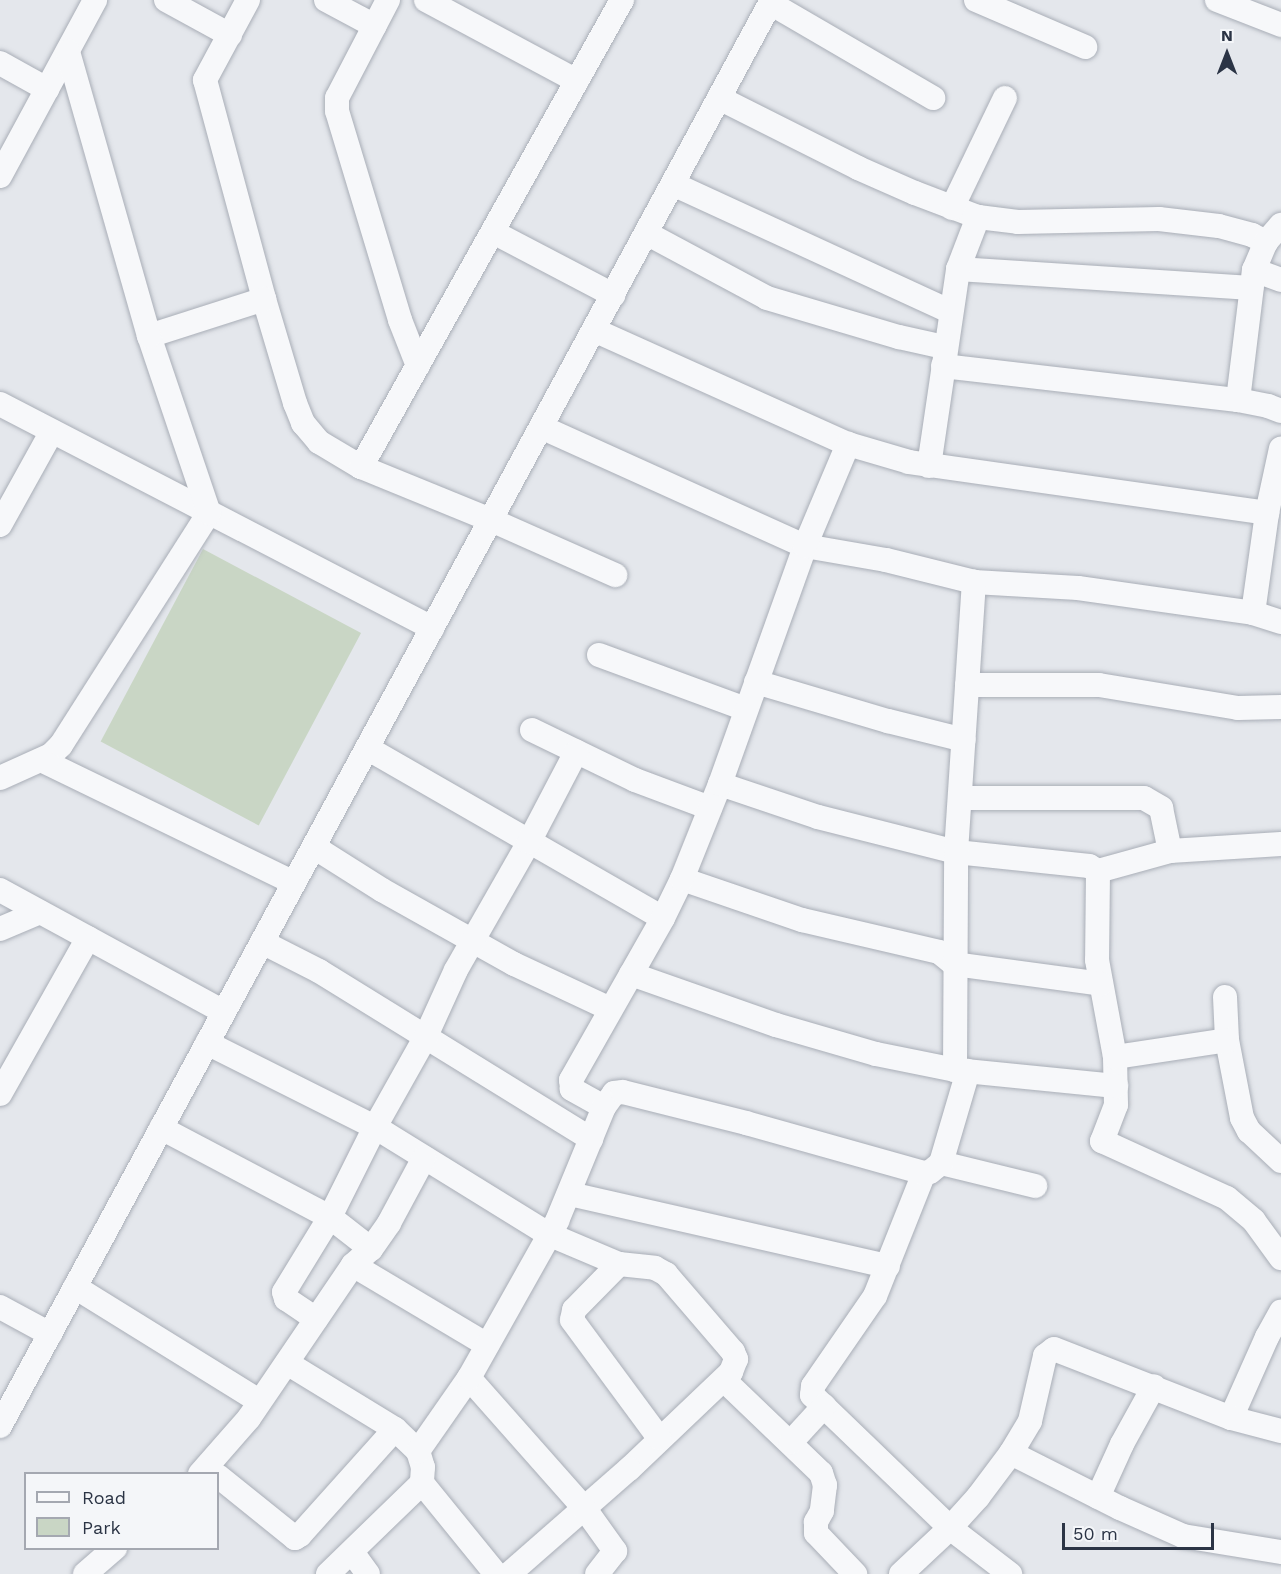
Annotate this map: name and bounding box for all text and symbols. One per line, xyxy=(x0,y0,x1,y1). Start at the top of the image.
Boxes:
north arrow xyxy=(1197,24,1257,84)
text: N xyxy=(1221,26,1233,45)
legend xyxy=(24,1472,219,1550)
text: Road xyxy=(82,1487,126,1508)
scale bar xyxy=(1065,1511,1216,1549)
text: Park xyxy=(82,1517,121,1538)
text: 50 m xyxy=(1073,1523,1118,1544)

